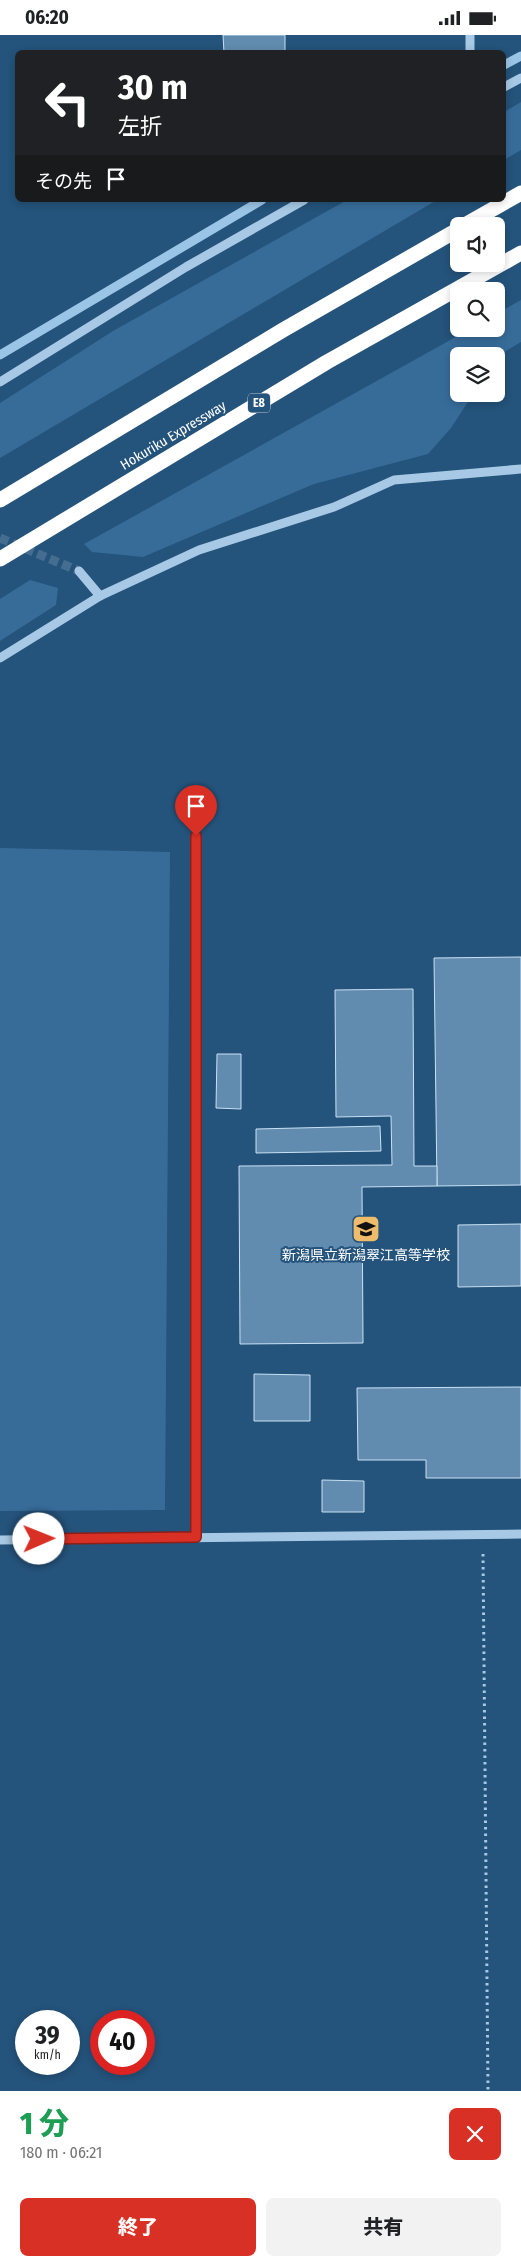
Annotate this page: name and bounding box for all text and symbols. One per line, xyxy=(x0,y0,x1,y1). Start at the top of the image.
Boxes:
text: 06:20 xyxy=(25,6,69,29)
text: 30 m xyxy=(118,66,188,108)
icon: left xyxy=(35,70,100,135)
text: 左折 xyxy=(118,113,162,140)
icon: arrive xyxy=(102,165,130,193)
text: その先 xyxy=(35,170,92,193)
map controls xyxy=(450,217,505,402)
button: sound xyxy=(450,217,505,272)
button: search xyxy=(450,282,505,337)
button: layers xyxy=(450,347,505,402)
road number: E8 xyxy=(248,393,270,413)
street label: Hokuriku Expressway xyxy=(117,397,230,474)
pin xyxy=(175,785,217,836)
icon: arrive xyxy=(182,792,210,820)
school or university icon: 新潟県立新潟翠江高等学校 xyxy=(351,1214,381,1244)
place label: 新潟県立新潟翠江高等学校 xyxy=(282,1247,450,1264)
position arrow xyxy=(12,1512,64,1564)
speed limit sign: 40 xyxy=(90,2010,155,2075)
text: 39 xyxy=(35,2021,60,2051)
text: km/h xyxy=(34,2048,61,2062)
text: 1 分 xyxy=(20,2106,69,2142)
button: close xyxy=(449,2108,501,2160)
text: 180 m · 06:21 xyxy=(20,2143,102,2162)
button: 終了 xyxy=(20,2198,256,2256)
button: 共有 xyxy=(266,2198,501,2256)

